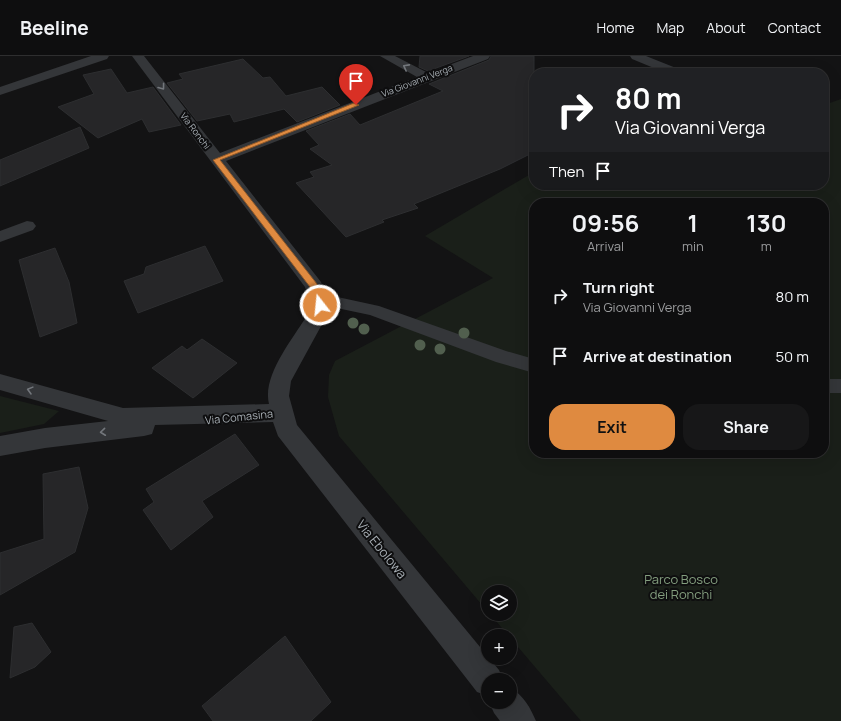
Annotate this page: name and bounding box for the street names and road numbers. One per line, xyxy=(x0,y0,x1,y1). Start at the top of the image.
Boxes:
street label: Via Giovanni Verga xyxy=(379,61,454,100)
street label: Via Ronchi xyxy=(177,110,214,152)
street label: Via Comasina xyxy=(204,405,274,428)
street label: Via Ebolowa xyxy=(353,516,411,582)

